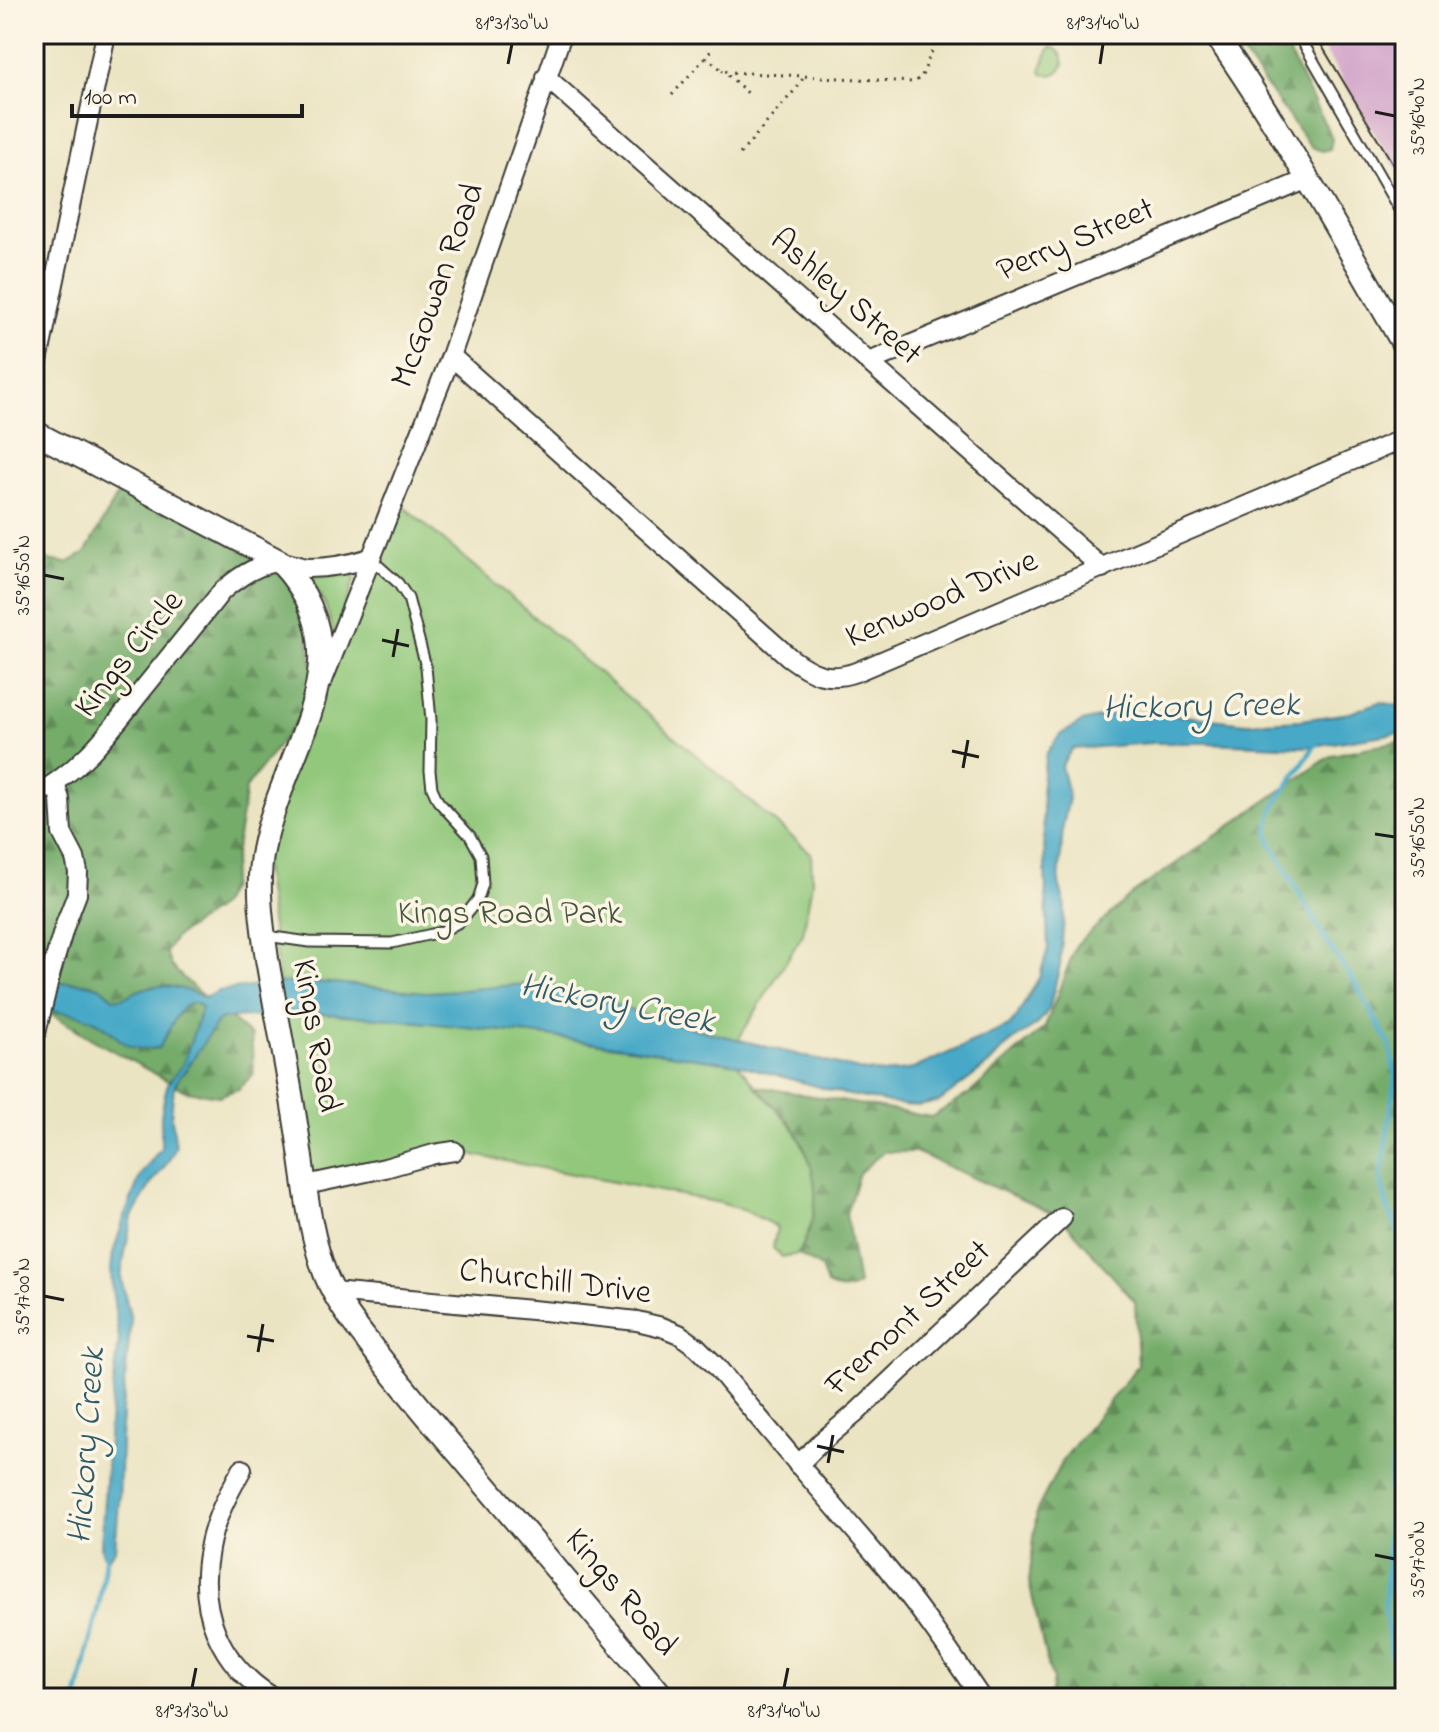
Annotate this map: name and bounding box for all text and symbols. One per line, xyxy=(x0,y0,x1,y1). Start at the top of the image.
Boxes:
text: 81°31'30"W xyxy=(475,10,549,39)
text: 81°31'40"W xyxy=(1067,10,1140,39)
scale bar xyxy=(72,68,302,118)
text: 35°16'40"N xyxy=(1405,77,1434,155)
text: 100 m xyxy=(84,81,137,116)
street label: McGowan Road xyxy=(379,177,499,395)
street label: Perry Street xyxy=(989,185,1163,297)
street label: Ashley Street xyxy=(757,217,933,379)
text: 35°16'50"N xyxy=(10,535,39,615)
street label: Kenwood Drive xyxy=(838,537,1047,663)
street label: Kings Circle xyxy=(63,580,198,730)
water label: Hickory Creek xyxy=(1102,680,1301,736)
text: 35°16'50"N xyxy=(1405,797,1434,877)
park label: Kings Road Park xyxy=(398,890,622,940)
street label: Kings Road xyxy=(277,956,353,1116)
water label: Hickory Creek xyxy=(515,960,720,1050)
street label: Fremont Street xyxy=(814,1229,1003,1410)
street label: Churchill Drive xyxy=(456,1246,655,1320)
text: 35°17'00"N xyxy=(10,1257,39,1335)
water label: Hickory Creek xyxy=(55,1345,121,1546)
street label: Kings Road xyxy=(551,1518,689,1668)
text: 35°17'00"N xyxy=(1405,1520,1434,1598)
text: 81°31'30"W xyxy=(155,1698,229,1727)
text: 81°31'40"W xyxy=(748,1698,821,1727)

